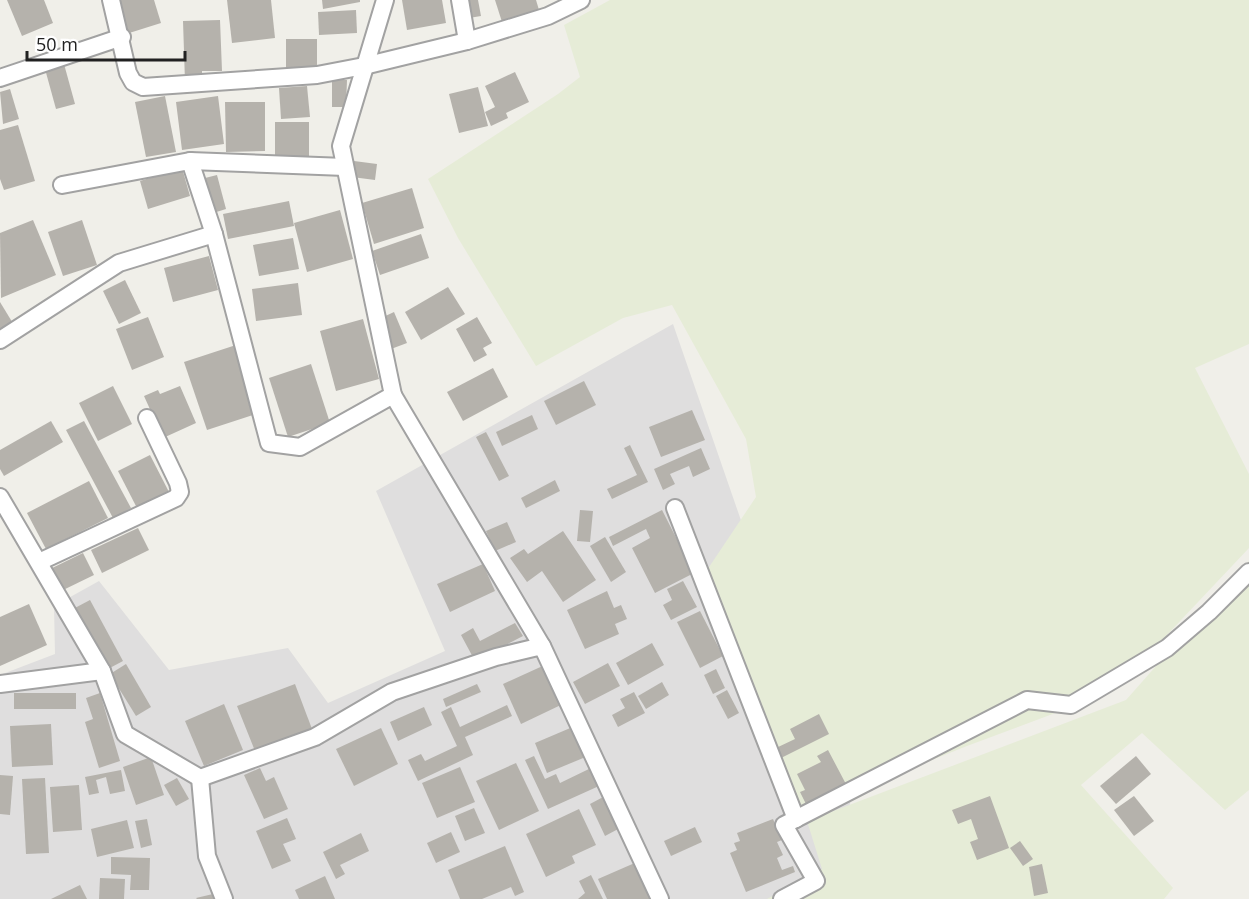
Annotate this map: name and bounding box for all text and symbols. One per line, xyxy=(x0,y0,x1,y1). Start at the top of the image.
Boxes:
scale bar xyxy=(27,24,184,62)
text: 50 m xyxy=(36,32,78,56)

